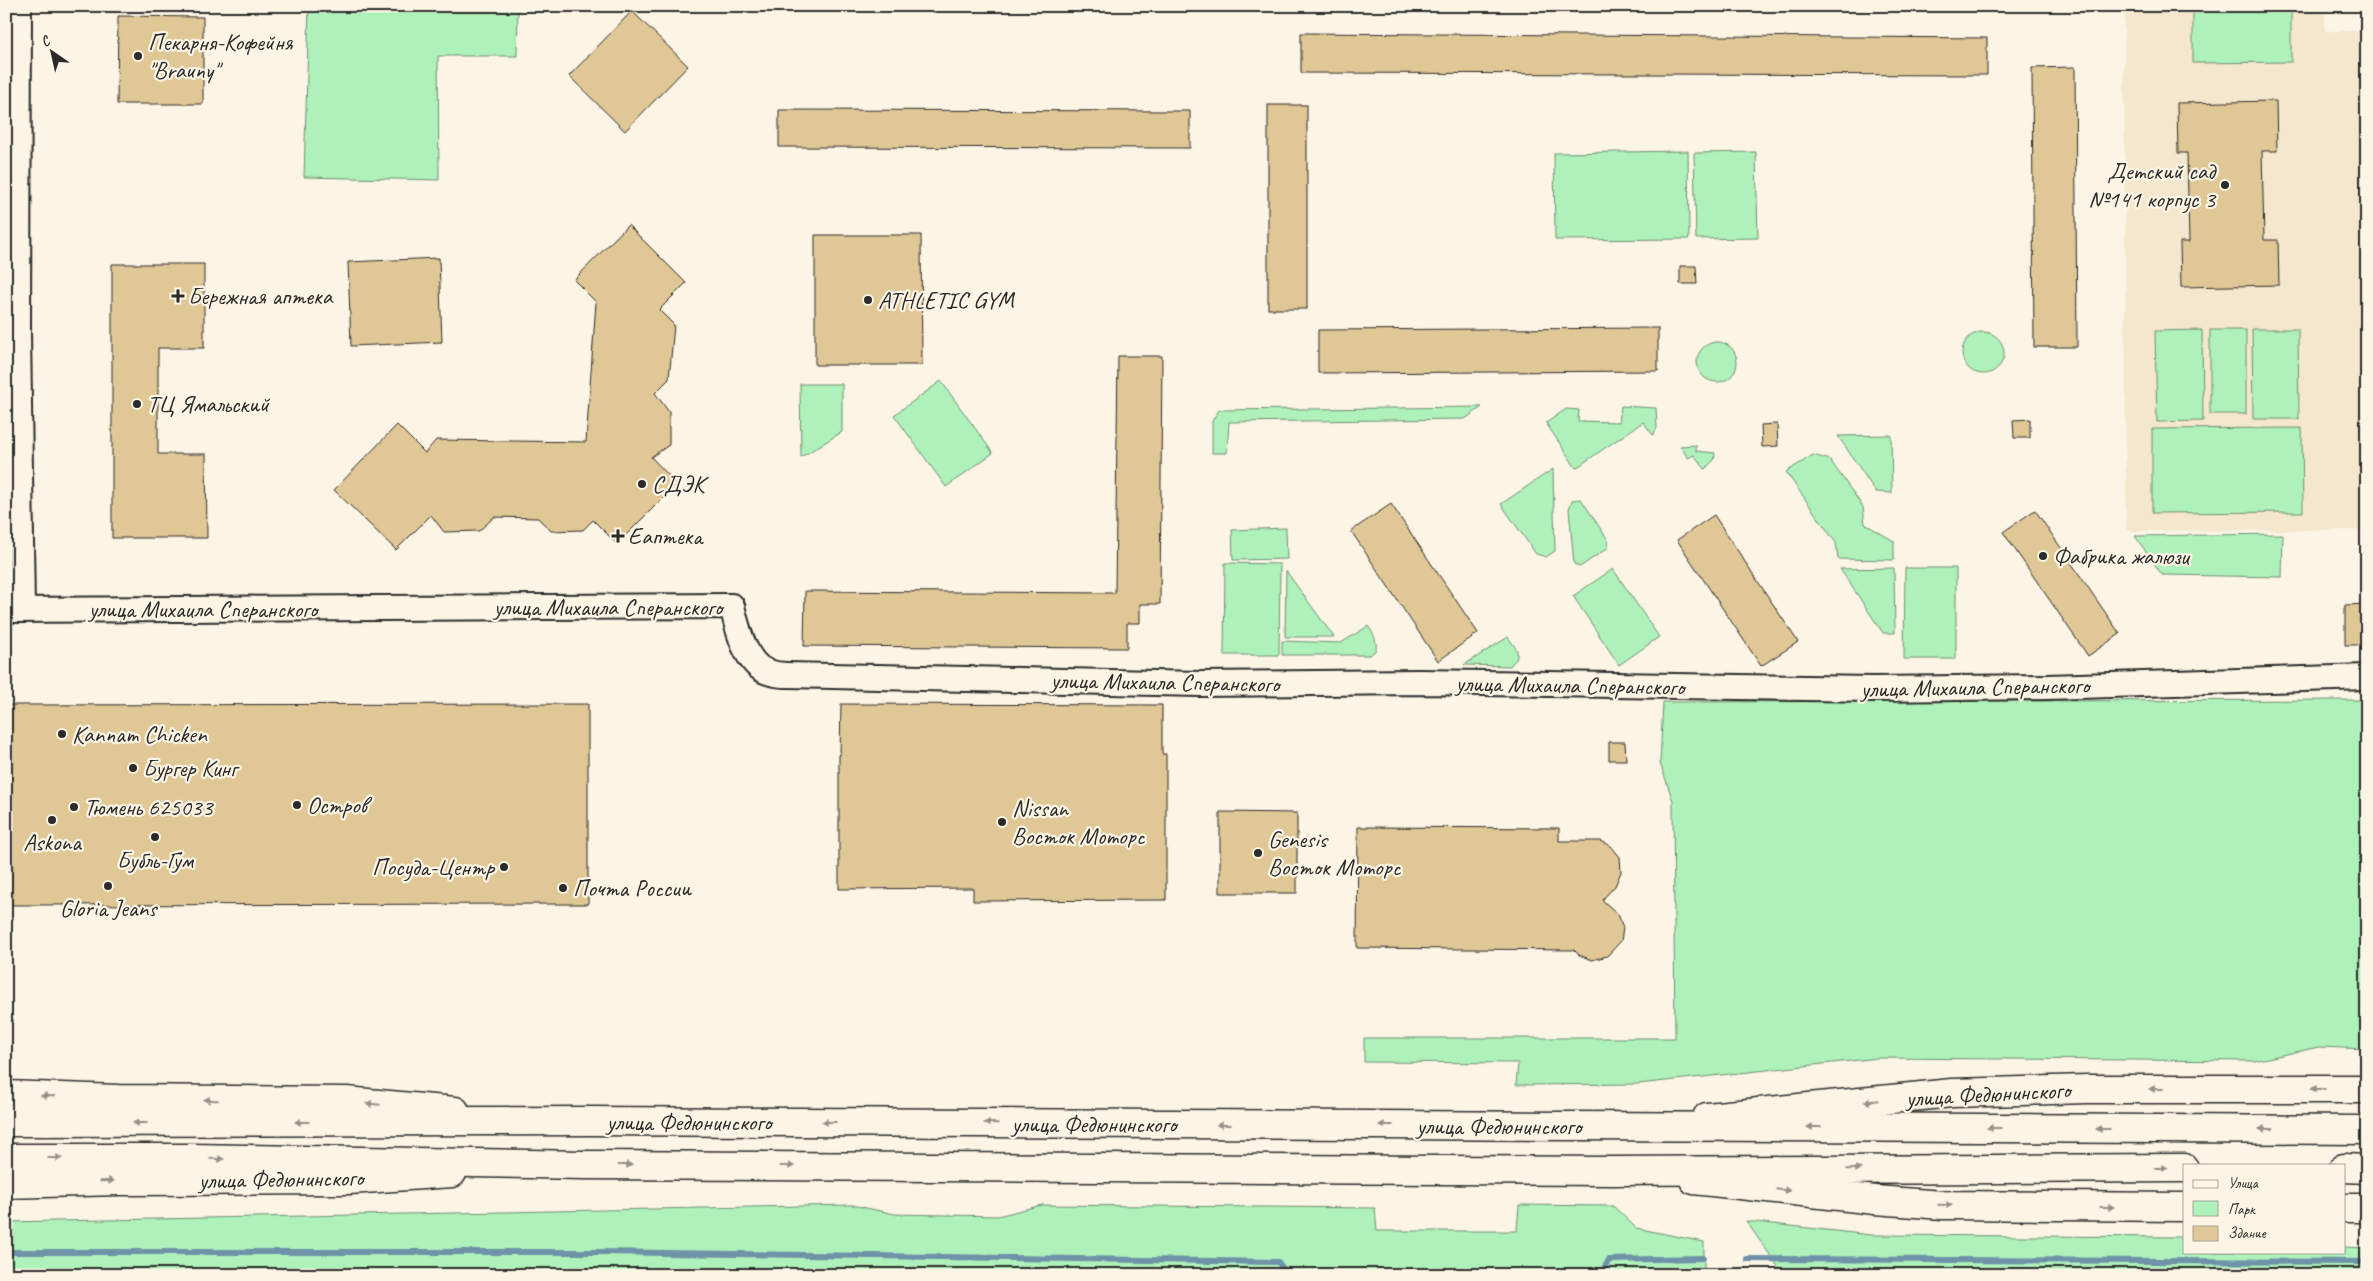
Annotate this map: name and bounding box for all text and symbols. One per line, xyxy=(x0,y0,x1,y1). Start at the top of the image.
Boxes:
place label: Пекарня-Кофейня "Brauny" xyxy=(148,27,294,85)
north arrow xyxy=(28,28,78,78)
text: С xyxy=(37,31,54,51)
marker: Пекарня-Кофейня "Brauny" xyxy=(132,50,144,62)
place label: Детский сад №141 корпус 3 xyxy=(2088,156,2217,214)
marker: Детский сад №141 корпус 3 xyxy=(2219,179,2231,191)
place label: Бережная аптека xyxy=(188,281,334,311)
place label: ATHLETIC GYM xyxy=(878,285,1016,315)
marker: Бережная аптека xyxy=(172,290,184,302)
marker: ATHLETIC GYM xyxy=(862,294,874,306)
place label: ТЦ Ямальский xyxy=(147,389,271,419)
marker: ТЦ Ямальский xyxy=(131,398,143,410)
place label: СДЭК xyxy=(652,469,710,499)
marker: СДЭК xyxy=(636,478,648,490)
place label: Еаптека xyxy=(628,521,704,551)
marker: Еаптека xyxy=(612,530,624,542)
place label: Фабрика жалюзи xyxy=(2053,541,2191,571)
marker: Фабрика жалюзи xyxy=(2037,550,2049,562)
street label: улица Михаила Сперанского xyxy=(492,592,725,622)
street label: улица Михаила Сперанского xyxy=(87,594,320,624)
street label: улица Михаила Сперанского xyxy=(1048,665,1282,699)
street label: улица Михаила Сперанского xyxy=(1453,668,1687,702)
street label: улица Михаила Сперанского xyxy=(1858,670,2092,704)
place label: Kannam Chicken xyxy=(72,719,208,749)
marker: Kannam Chicken xyxy=(56,728,68,740)
place label: Бургер Кинг xyxy=(143,753,240,783)
marker: Бургер Кинг xyxy=(127,762,139,774)
place label: Остров xyxy=(307,790,373,820)
place label: Тюмень 625033 xyxy=(84,792,215,822)
place label: Nissan Восток Моторс xyxy=(1012,793,1145,851)
marker: Остров xyxy=(291,799,303,811)
marker: Тюмень 625033 xyxy=(68,801,80,813)
marker: Askona xyxy=(46,814,58,826)
marker: Nissan Восток Моторс xyxy=(996,816,1008,828)
place label: Genesis Восток Моторс xyxy=(1268,824,1401,882)
place label: Askona xyxy=(23,827,82,857)
marker: Бубль-Гум xyxy=(149,831,161,843)
place label: Бубль-Гум xyxy=(117,845,195,875)
marker: Genesis Восток Моторс xyxy=(1252,847,1264,859)
place label: Посуда-Центр xyxy=(372,852,496,882)
marker: Посуда-Центр xyxy=(498,861,510,873)
place label: Почта России xyxy=(573,873,692,903)
marker: Gloria Jeans xyxy=(102,880,114,892)
marker: Почта России xyxy=(557,882,569,894)
place label: Gloria Jeans xyxy=(60,893,158,923)
street label: улица Федюнинского xyxy=(1903,1075,2074,1113)
one-way arrow xyxy=(2147,1085,2163,1093)
one-way arrow xyxy=(2310,1085,2326,1093)
one-way arrow xyxy=(40,1092,56,1100)
one-way arrow xyxy=(203,1096,219,1104)
one-way arrow xyxy=(1863,1097,1879,1105)
one-way arrow xyxy=(365,1099,381,1107)
street label: улица Федюнинского xyxy=(605,1107,774,1137)
street label: улица Федюнинского xyxy=(1010,1109,1179,1139)
street label: улица Федюнинского xyxy=(1415,1111,1584,1141)
one-way arrow xyxy=(294,1118,310,1126)
one-way arrow xyxy=(821,1118,837,1126)
one-way arrow xyxy=(132,1119,148,1127)
one-way arrow xyxy=(983,1119,999,1127)
one-way arrow xyxy=(1216,1121,1232,1129)
one-way arrow xyxy=(1378,1121,1394,1129)
one-way arrow xyxy=(1806,1123,1822,1131)
one-way arrow xyxy=(1986,1124,2002,1132)
one-way arrow xyxy=(2095,1125,2111,1133)
one-way arrow xyxy=(2257,1125,2273,1133)
one-way arrow xyxy=(47,1154,63,1162)
one-way arrow xyxy=(210,1155,226,1163)
one-way arrow xyxy=(617,1161,633,1169)
one-way arrow xyxy=(780,1162,796,1170)
street label: улица Федюнинского xyxy=(196,1163,366,1195)
one-way arrow xyxy=(2153,1164,2169,1172)
legend xyxy=(2183,1164,2346,1254)
one-way arrow xyxy=(1846,1165,1862,1173)
text: Улица xyxy=(2228,1174,2259,1193)
one-way arrow xyxy=(100,1177,116,1185)
one-way arrow xyxy=(1775,1186,1791,1194)
text: Парк xyxy=(2228,1200,2256,1219)
one-way arrow xyxy=(1937,1201,1953,1209)
one-way arrow xyxy=(2099,1203,2115,1211)
text: Здание xyxy=(2228,1224,2267,1243)

